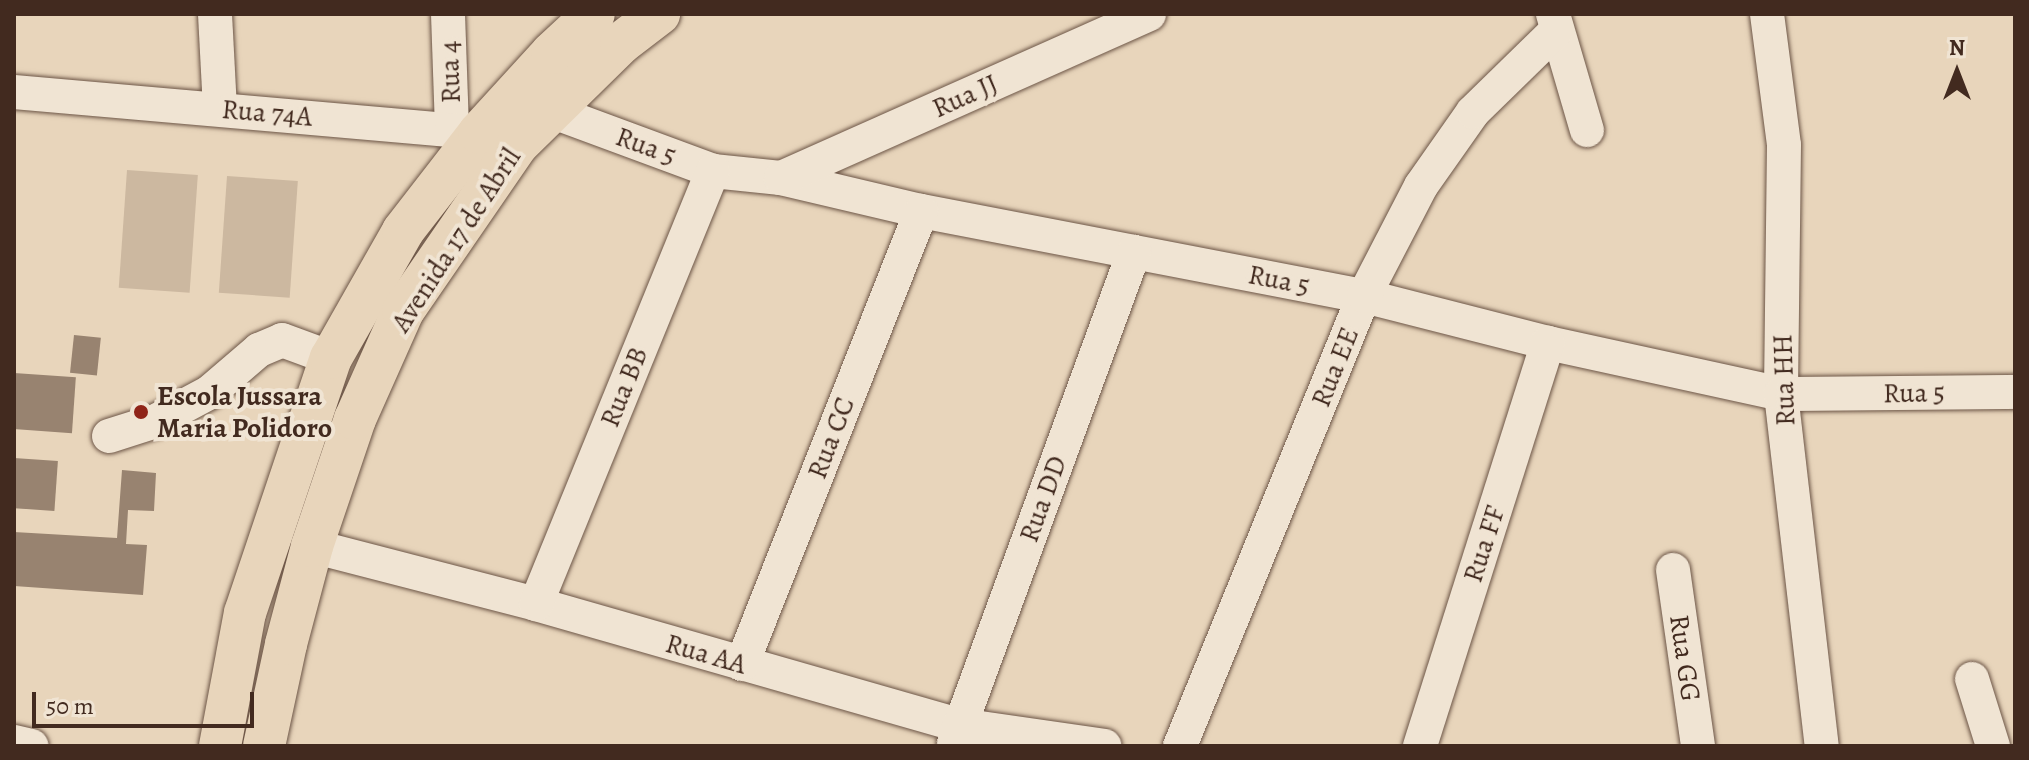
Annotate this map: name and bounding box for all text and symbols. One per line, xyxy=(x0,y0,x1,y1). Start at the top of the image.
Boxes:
north arrow xyxy=(1917,32,1997,112)
text: N xyxy=(1949,33,1965,63)
street label: Rua 4 xyxy=(432,40,468,104)
street label: Rua JJ xyxy=(927,67,1003,125)
street label: Rua 74A xyxy=(220,92,314,134)
street label: Rua 5 xyxy=(611,120,681,172)
street label: Avenida 17 de Abril xyxy=(384,142,528,338)
street label: Rua 5 xyxy=(1245,258,1313,302)
street label: Rua EE xyxy=(1304,322,1366,412)
street label: Rua HH xyxy=(1766,333,1802,427)
street label: Rua BB xyxy=(593,342,655,432)
street label: Rua 5 xyxy=(1883,376,1945,410)
place label: Escola Jussara Maria Polidoro xyxy=(157,379,332,445)
street label: Rua CC xyxy=(800,392,862,484)
marker: Escola Jussara Maria Polidoro xyxy=(132,403,150,421)
street label: Rua DD xyxy=(1012,451,1074,547)
street label: Rua FF xyxy=(1456,501,1512,587)
street label: Rua GG xyxy=(1662,612,1708,704)
street label: Rua AA xyxy=(662,626,750,682)
scale bar xyxy=(36,676,258,726)
text: 50 m xyxy=(46,690,94,722)

